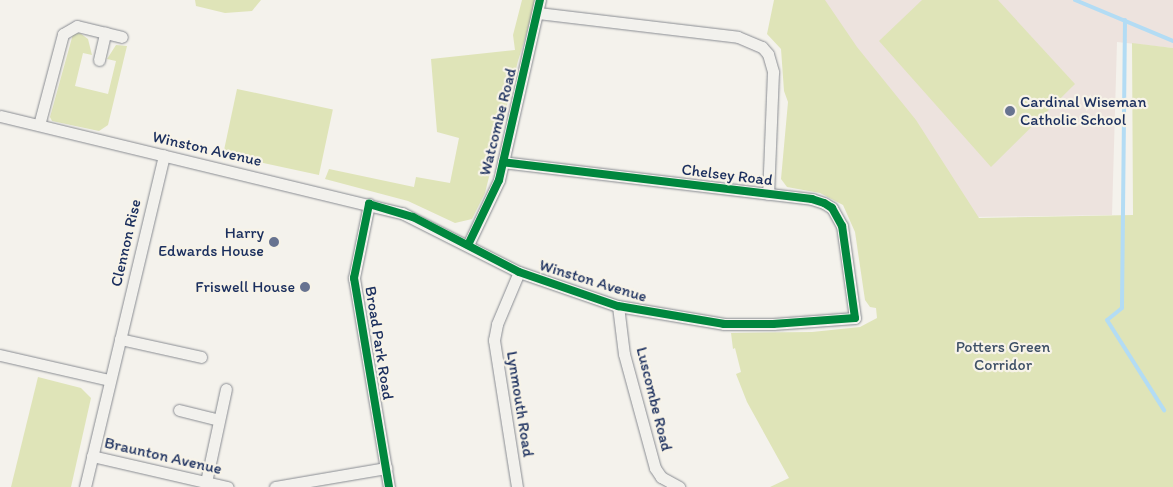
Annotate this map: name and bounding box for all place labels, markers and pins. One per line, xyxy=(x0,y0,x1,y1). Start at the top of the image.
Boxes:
place label: Cardinal Wiseman Catholic School xyxy=(1020,92,1146,130)
marker: Cardinal Wiseman Catholic School xyxy=(1004,105,1016,117)
place label: Harry Edwards House xyxy=(158,223,264,261)
marker: Harry Edwards House xyxy=(268,236,280,248)
place label: Friswell House xyxy=(195,277,295,297)
marker: Friswell House xyxy=(299,281,311,293)

